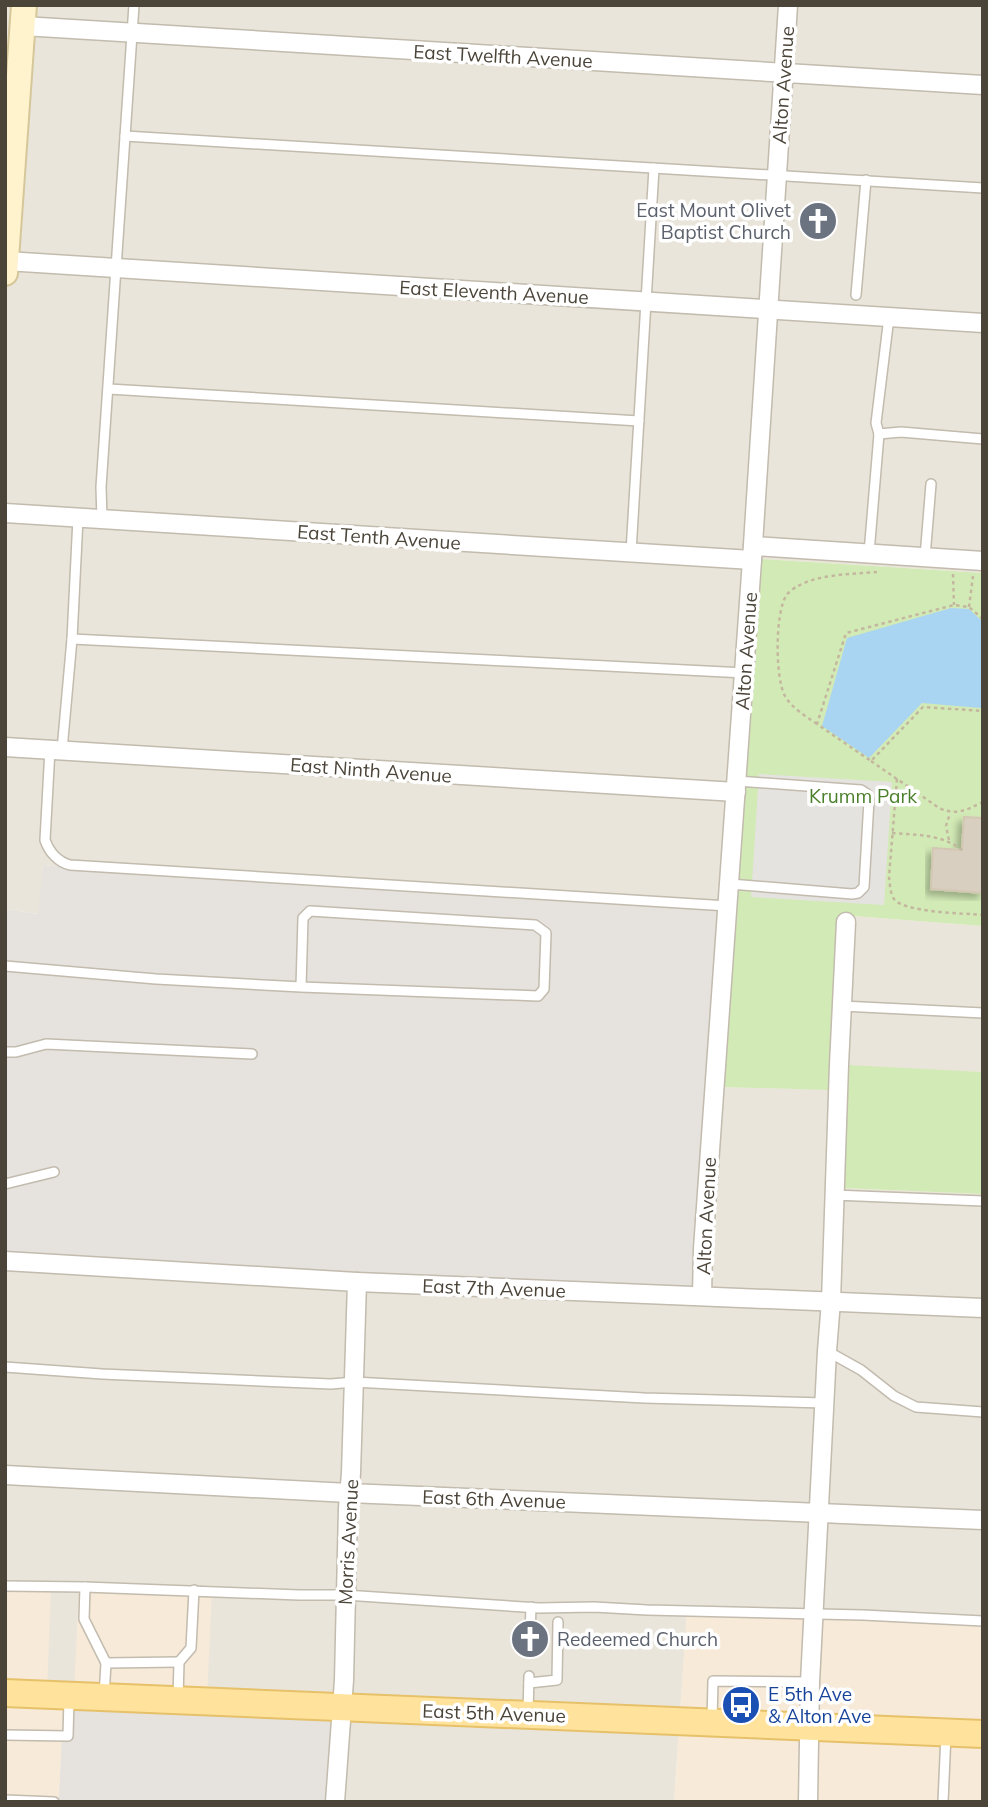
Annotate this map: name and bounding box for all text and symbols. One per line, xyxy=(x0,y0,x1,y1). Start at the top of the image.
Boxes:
street label: Alton Avenue xyxy=(767,25,799,145)
street label: East Twelfth Avenue xyxy=(413,39,593,73)
place label: East Mount Olivet Baptist Church xyxy=(636,198,791,244)
church icon: East Mount Olivet Baptist Church xyxy=(797,200,839,242)
street label: East Eleventh Avenue xyxy=(399,275,589,309)
street label: East Tenth Avenue xyxy=(296,519,462,555)
street label: Alton Avenue xyxy=(730,591,762,711)
street label: East Ninth Avenue xyxy=(289,752,453,788)
park label: Krumm Park xyxy=(809,784,917,808)
street label: Alton Avenue xyxy=(691,1156,721,1276)
street label: East 7th Avenue xyxy=(422,1273,566,1303)
street label: Morris Avenue xyxy=(333,1478,363,1606)
street label: East 6th Avenue xyxy=(422,1484,566,1514)
church icon: Redeemed Church xyxy=(509,1618,551,1660)
place label: Redeemed Church xyxy=(557,1627,718,1651)
place label: E 5th Ave & Alton Ave xyxy=(768,1682,871,1728)
bus stop icon: E 5th Ave & Alton Ave xyxy=(720,1684,762,1726)
street label: East 5th Avenue xyxy=(422,1698,566,1728)

